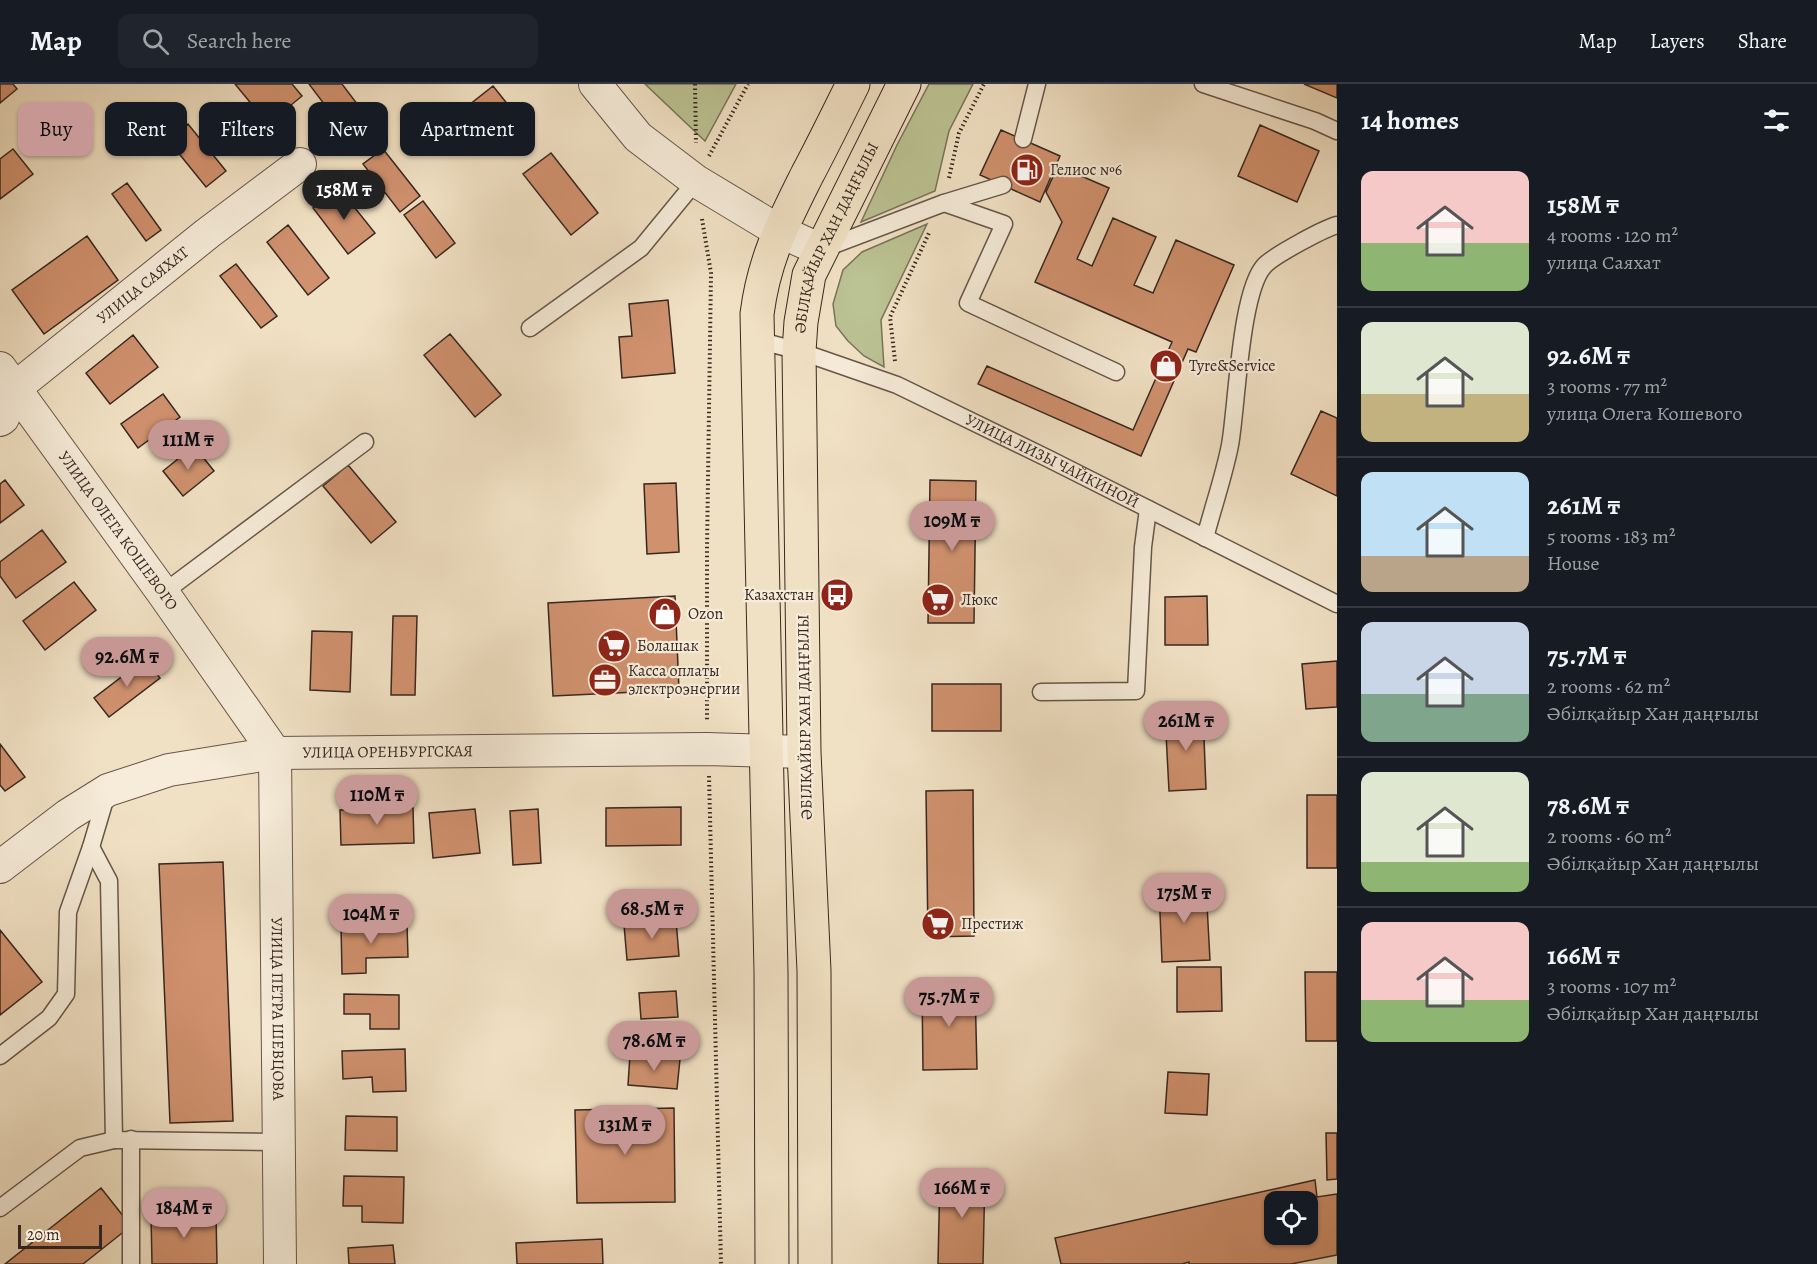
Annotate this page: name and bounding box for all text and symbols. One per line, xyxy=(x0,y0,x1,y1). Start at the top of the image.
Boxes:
search box xyxy=(118,14,538,68)
text: Map xyxy=(30,22,82,60)
icon: search xyxy=(139,25,172,58)
text: Search here xyxy=(187,26,291,56)
text: Map xyxy=(1578,27,1617,55)
text: Layers xyxy=(1650,27,1705,55)
text: Share xyxy=(1738,27,1787,55)
chip: Buy xyxy=(18,102,93,156)
chip: Rent xyxy=(105,102,187,156)
chip: Filters xyxy=(199,102,296,156)
chip: New xyxy=(308,102,388,156)
chip: Apartment xyxy=(400,102,535,156)
text: 14 homes xyxy=(1361,103,1459,138)
icon: filters xyxy=(1760,104,1793,137)
street label: ӘБІЛҚАЙЫР ХАН ДАҢҒЫЛЫ xyxy=(789,139,884,334)
fuel station icon: Гелиос №6 xyxy=(1009,152,1045,188)
place label: Гелиос №6 xyxy=(1050,159,1122,181)
pin: 158M ₸ xyxy=(295,170,393,221)
text: 158M ₸ xyxy=(316,176,372,203)
text: 158M ₸ xyxy=(1547,187,1619,222)
icon: home xyxy=(1409,195,1481,267)
text: 4 rooms · 120 m² xyxy=(1547,222,1678,249)
street label: УЛИЦА САЯХАТ xyxy=(92,241,194,329)
text: улица Саяхат xyxy=(1547,249,1661,276)
text: 92.6M ₸ xyxy=(1547,338,1630,373)
icon: home xyxy=(1409,346,1481,418)
shop icon: Tyre&Service xyxy=(1148,348,1184,384)
place label: Tyre&Service xyxy=(1189,355,1275,377)
text: 3 rooms · 77 m² xyxy=(1547,373,1667,400)
text: улица Олега Кошевого xyxy=(1547,400,1742,427)
street label: УЛИЦА ЛИЗЫ ЧАЙКИНОЙ xyxy=(962,409,1143,513)
pin: 111M ₸ xyxy=(139,420,237,471)
text: 111M ₸ xyxy=(162,426,214,453)
street label: УЛИЦА ОЛЕГА КОШЕВОГО xyxy=(53,447,183,615)
text: 261M ₸ xyxy=(1547,488,1620,523)
icon: home xyxy=(1409,496,1481,568)
pin: 109M ₸ xyxy=(903,501,1001,552)
text: 109M ₸ xyxy=(924,507,980,534)
text: 5 rooms · 183 m² xyxy=(1547,523,1676,550)
text: House xyxy=(1547,550,1599,577)
bus stop icon: Казахстан xyxy=(819,577,855,613)
supermarket icon: Люкс xyxy=(920,582,956,618)
place label: Казахстан xyxy=(744,584,814,606)
place label: Люкс xyxy=(961,589,998,611)
shop icon: Ozon xyxy=(647,596,683,632)
place label: Ozon xyxy=(688,603,723,625)
street label: ӘБІЛҚАЙЫР ХАН ДАҢҒЫЛЫ xyxy=(792,614,818,820)
supermarket icon: Болашак xyxy=(596,628,632,664)
place label: Болашак xyxy=(637,635,699,657)
pin: 92.6M ₸ xyxy=(72,637,182,688)
text: 75.7M ₸ xyxy=(1547,638,1627,673)
text: 92.6M ₸ xyxy=(95,643,159,670)
icon: home xyxy=(1409,646,1481,718)
place label: Касса оплаты электроэнергии xyxy=(628,660,740,700)
office icon: Касса оплаты электроэнергии xyxy=(587,662,623,698)
text: 2 rooms · 62 m² xyxy=(1547,673,1670,700)
text: Әбілқайыр Хан даңғылы xyxy=(1547,700,1759,727)
pin: 261M ₸ xyxy=(1137,701,1235,752)
text: 261M ₸ xyxy=(1158,707,1214,734)
street label: УЛИЦА ОРЕНБУРГСКАЯ xyxy=(302,740,473,764)
pin: 110M ₸ xyxy=(328,775,426,826)
text: 110M ₸ xyxy=(350,781,404,808)
text: 78.6M ₸ xyxy=(1547,788,1629,823)
icon: home xyxy=(1409,796,1481,868)
text: 2 rooms · 60 m² xyxy=(1547,823,1671,850)
text: Әбілқайыр Хан даңғылы xyxy=(1547,850,1759,877)
pin: 175M ₸ xyxy=(1135,873,1233,924)
text: 175M ₸ xyxy=(1157,879,1211,906)
pin: 68.5M ₸ xyxy=(597,889,707,940)
pin: 104M ₸ xyxy=(322,894,420,945)
text: 68.5M ₸ xyxy=(620,895,684,922)
text: 104M ₸ xyxy=(343,900,399,927)
supermarket icon: Престиж xyxy=(920,906,956,942)
place label: Престиж xyxy=(961,913,1024,935)
street label: УЛИЦА ПЕТРА ШЕВЦОВА xyxy=(266,917,289,1101)
text: 166M ₸ xyxy=(1547,938,1620,973)
icon: home xyxy=(1409,946,1481,1018)
text: 3 rooms · 107 m² xyxy=(1547,973,1676,1000)
pin: 75.7M ₸ xyxy=(894,977,1004,1028)
text: 75.7M ₸ xyxy=(918,983,980,1010)
text: Әбілқайыр Хан даңғылы xyxy=(1547,1000,1759,1027)
pin: 78.6M ₸ xyxy=(599,1021,709,1072)
text: 78.6M ₸ xyxy=(622,1027,686,1054)
pin: 131M ₸ xyxy=(576,1105,674,1156)
text: 131M ₸ xyxy=(599,1111,652,1138)
pin: 166M ₸ xyxy=(913,1168,1011,1219)
text: 166M ₸ xyxy=(934,1174,990,1201)
pin: 184M ₸ xyxy=(135,1188,233,1239)
map controls xyxy=(1264,1191,1318,1245)
button: locate xyxy=(1264,1191,1318,1245)
text: 184M ₸ xyxy=(156,1194,212,1221)
scale bar xyxy=(18,1222,102,1250)
text: 20 m xyxy=(27,1224,60,1246)

